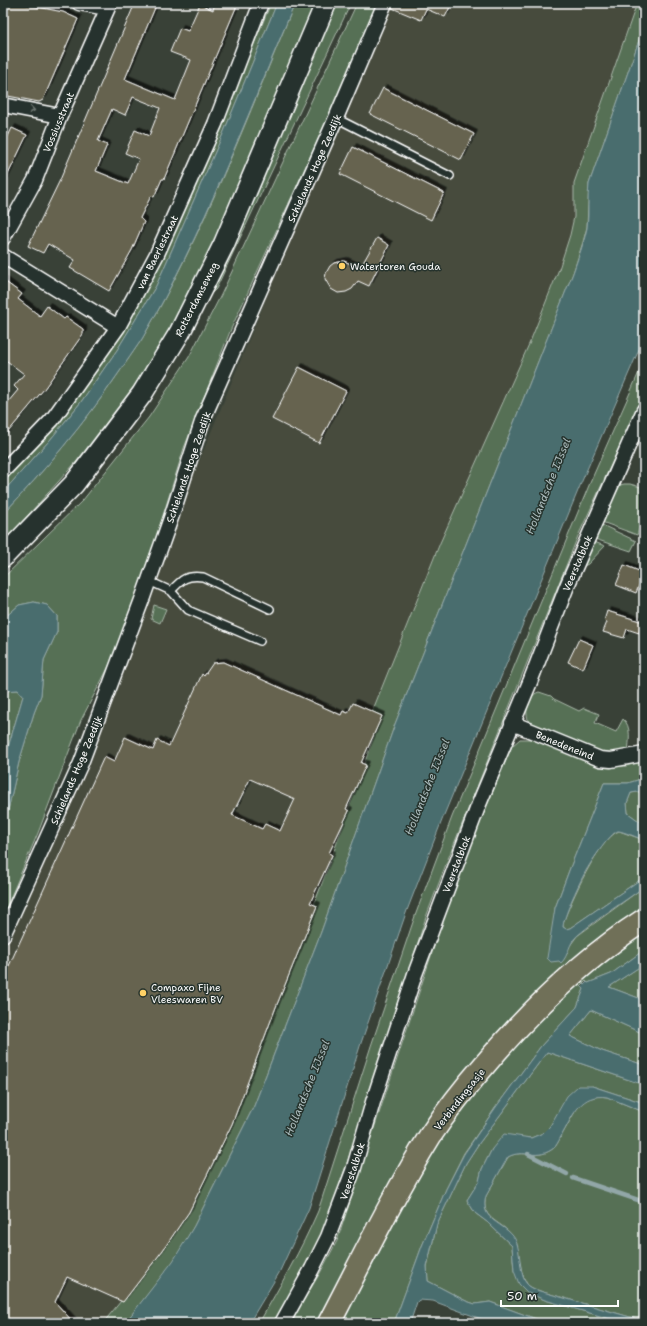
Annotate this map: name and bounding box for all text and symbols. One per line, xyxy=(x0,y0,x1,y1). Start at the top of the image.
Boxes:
street label: Vossiusstraat xyxy=(40,90,77,154)
one-way arrow xyxy=(28,106,35,114)
street label: Schielands Hoge Zeedijk xyxy=(285,112,344,224)
street label: van Baerlestraat xyxy=(134,213,181,291)
street label: Rotterdamseweg xyxy=(172,260,221,339)
place label: Watertoren Gouda xyxy=(350,260,441,273)
marker: Watertoren Gouda xyxy=(337,261,347,271)
street label: Schielands Hoge Zeedijk xyxy=(163,409,214,525)
water label: Hollandsche IJssel xyxy=(522,435,575,537)
street label: Veerstalblok xyxy=(560,533,595,593)
street label: Schielands Hoge Zeedijk xyxy=(48,713,105,827)
street label: Benedeneind xyxy=(534,728,596,763)
water label: Hollandsche IJssel xyxy=(401,736,454,838)
street label: Veerstalblok xyxy=(440,834,473,894)
place label: Compaxo Fijne Vleeswaren BV xyxy=(151,981,223,1006)
marker: Compaxo Fijne Vleeswaren BV xyxy=(138,988,148,998)
water label: Hollandsche IJssel xyxy=(281,1037,334,1139)
street label: Verbindingsasje xyxy=(431,1065,488,1133)
street label: Veerstalblok xyxy=(337,1140,368,1202)
scale bar xyxy=(501,1282,618,1308)
text: 50 m xyxy=(507,1288,537,1304)

